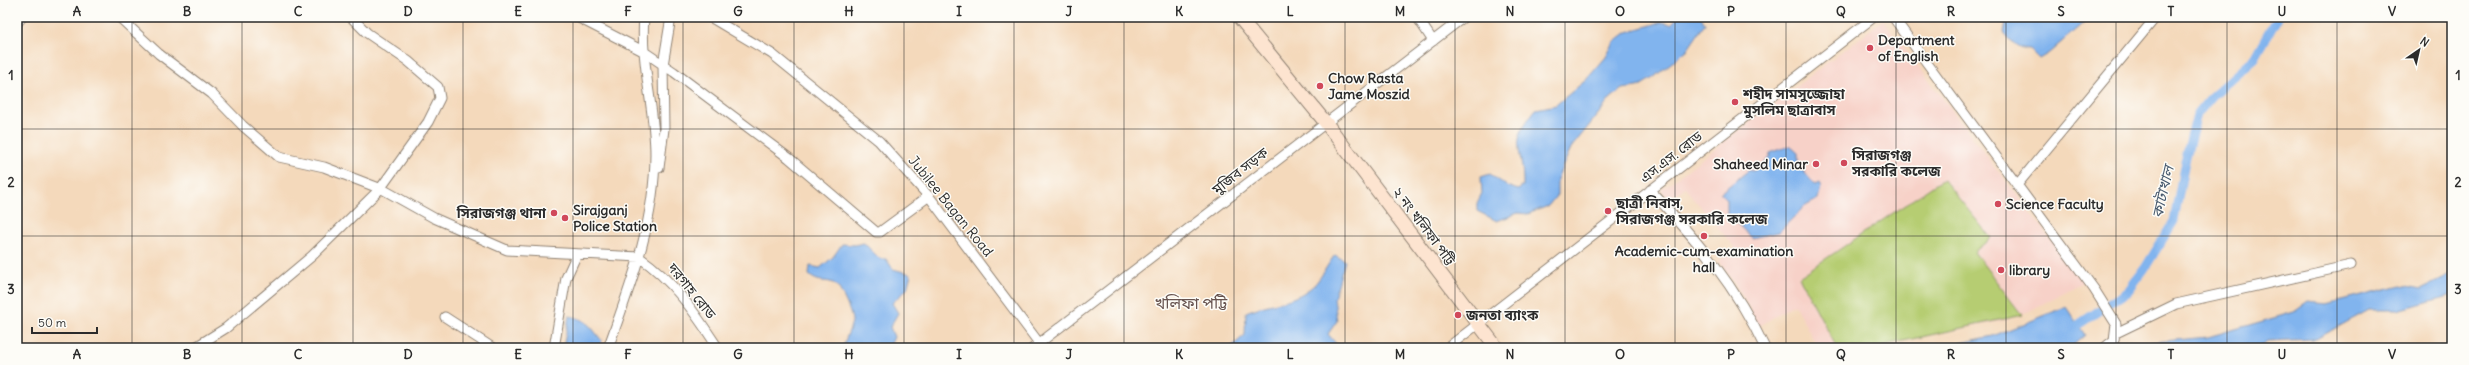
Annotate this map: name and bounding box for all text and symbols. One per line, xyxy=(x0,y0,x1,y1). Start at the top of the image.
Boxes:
text: A xyxy=(73,3,82,20)
text: B xyxy=(183,3,192,20)
text: C xyxy=(294,3,303,20)
text: D xyxy=(403,3,413,20)
text: E xyxy=(514,3,522,20)
text: F xyxy=(624,3,632,20)
text: G xyxy=(733,3,743,20)
text: H xyxy=(844,3,854,20)
text: I xyxy=(956,3,962,20)
text: J xyxy=(1066,3,1073,20)
text: K xyxy=(1175,3,1184,20)
text: L xyxy=(1286,3,1294,20)
text: M xyxy=(1395,3,1405,20)
text: N xyxy=(1506,3,1514,20)
text: O xyxy=(1615,3,1625,20)
text: P xyxy=(1727,3,1735,20)
text: Q xyxy=(1836,3,1846,20)
text: R xyxy=(1947,3,1956,20)
text: S xyxy=(2057,3,2065,20)
text: T xyxy=(2168,3,2175,20)
text: U xyxy=(2278,3,2286,20)
text: V xyxy=(2388,3,2397,20)
north arrow xyxy=(2399,30,2439,70)
place label: Department of English xyxy=(1878,31,1955,65)
text: N xyxy=(2418,34,2432,50)
marker: Department of English xyxy=(1865,43,1875,53)
text: 1 xyxy=(8,67,14,84)
text: 1 xyxy=(2455,67,2461,84)
place label: Chow Rasta Jame Moszid xyxy=(1328,69,1411,103)
marker: Chow Rasta Jame Moszid xyxy=(1315,81,1325,91)
place label: শহীদ সামসুজ্জোহা মুসলিম ছাত্রাবাস xyxy=(1742,85,1846,119)
marker: শহীদ সামসুজ্জোহা মুসলিম ছাত্রাবাস xyxy=(1730,97,1740,107)
street label: এস.এস. রোড xyxy=(1636,126,1707,187)
street label: মুজিব সড়ক xyxy=(1208,143,1272,199)
place label: সিরাজগঞ্জ সরকারি কলেজ xyxy=(1851,146,1941,180)
street label: Jubilee Bagan Road xyxy=(905,152,997,260)
place label: Shaheed Minar xyxy=(1713,155,1808,173)
marker: সিরাজগঞ্জ সরকারি কলেজ xyxy=(1839,158,1849,168)
marker: Shaheed Minar xyxy=(1811,159,1821,169)
water label: কাটাখাল xyxy=(2147,161,2178,220)
text: 2 xyxy=(7,174,15,191)
text: 2 xyxy=(2454,174,2462,191)
street label: ২ নং খলিফা পট্টি xyxy=(1389,183,1460,269)
place label: ছাত্রী নিবাস, সিরাজগঞ্জ সরকারি কলেজ xyxy=(1615,194,1768,228)
place label: Science Faculty xyxy=(2006,195,2104,213)
marker: Science Faculty xyxy=(1993,199,2003,209)
place label: Sirajganj Police Station xyxy=(573,201,657,235)
place label: সিরাজগঞ্জ থানা xyxy=(456,204,547,222)
marker: ছাত্রী নিবাস, সিরাজগঞ্জ সরকারি কলেজ xyxy=(1603,206,1613,216)
marker: সিরাজগঞ্জ থানা xyxy=(549,208,559,218)
marker: Sirajganj Police Station xyxy=(560,213,570,223)
marker: Academic-cum-examination hall xyxy=(1699,231,1709,241)
place label: Academic-cum-examination hall xyxy=(1615,242,1793,276)
street label: দরগাহ রোড xyxy=(663,259,721,323)
place label: library xyxy=(2009,261,2050,279)
marker: library xyxy=(1996,265,2006,275)
text: 3 xyxy=(7,281,15,298)
text: 3 xyxy=(2454,281,2462,298)
district label: খলিফা পট্টি xyxy=(1155,293,1228,313)
place label: জনতা ব্যাংক xyxy=(1465,306,1539,324)
scale bar xyxy=(32,309,97,335)
marker: জনতা ব্যাংক xyxy=(1453,310,1463,320)
text: 50 m xyxy=(38,315,67,330)
text: A xyxy=(73,346,82,363)
text: B xyxy=(183,346,192,363)
text: C xyxy=(294,346,303,363)
text: D xyxy=(403,346,413,363)
text: E xyxy=(514,346,522,363)
text: F xyxy=(624,346,632,363)
text: G xyxy=(733,346,743,363)
text: H xyxy=(844,346,854,363)
text: I xyxy=(956,346,962,363)
text: J xyxy=(1066,346,1073,363)
text: K xyxy=(1175,346,1184,363)
text: L xyxy=(1286,346,1294,363)
text: M xyxy=(1395,346,1405,363)
text: N xyxy=(1506,346,1514,363)
text: O xyxy=(1615,346,1625,363)
text: P xyxy=(1727,346,1735,363)
text: Q xyxy=(1836,346,1846,363)
text: R xyxy=(1947,346,1956,363)
text: S xyxy=(2057,346,2065,363)
text: T xyxy=(2168,346,2175,363)
text: U xyxy=(2278,346,2286,363)
text: V xyxy=(2388,346,2397,363)

